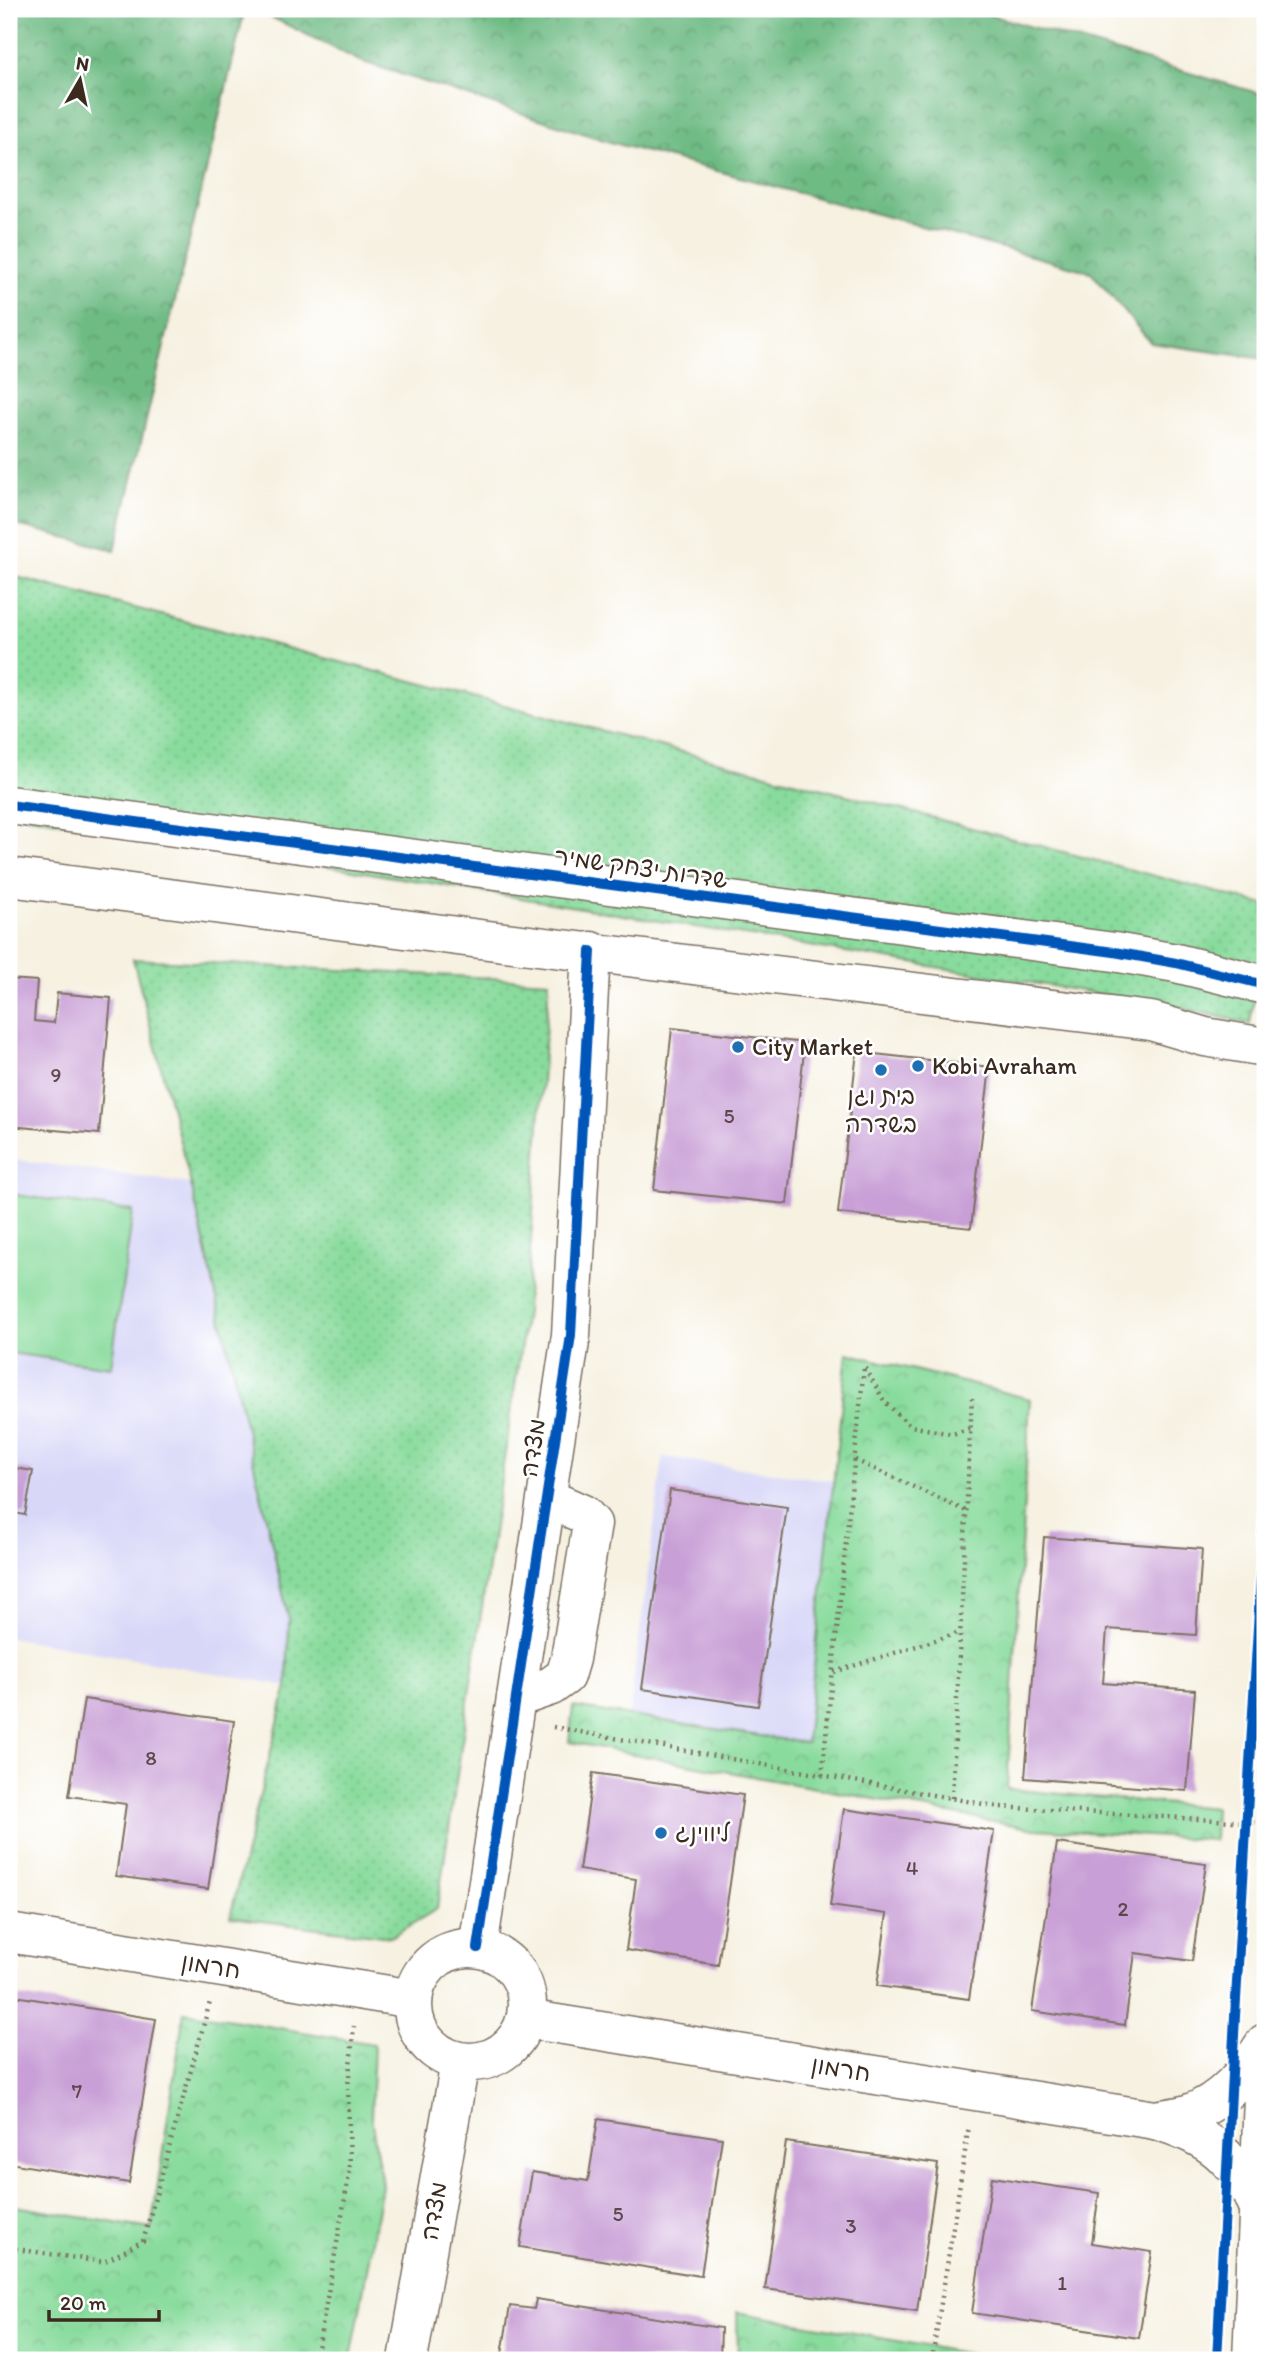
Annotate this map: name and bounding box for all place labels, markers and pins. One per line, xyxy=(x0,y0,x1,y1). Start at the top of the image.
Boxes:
place label: City Market xyxy=(752,1032,873,1061)
marker: City Market xyxy=(730,1039,746,1055)
place label: Kobi Avraham xyxy=(932,1051,1077,1080)
marker: Kobi Avraham xyxy=(910,1058,926,1074)
marker: בית וגן בשדרה xyxy=(873,1062,889,1078)
place label: בית וגן בשדרה xyxy=(845,1081,917,1138)
place label: ליווינג xyxy=(675,1818,731,1847)
marker: ליווינג xyxy=(653,1825,669,1841)

